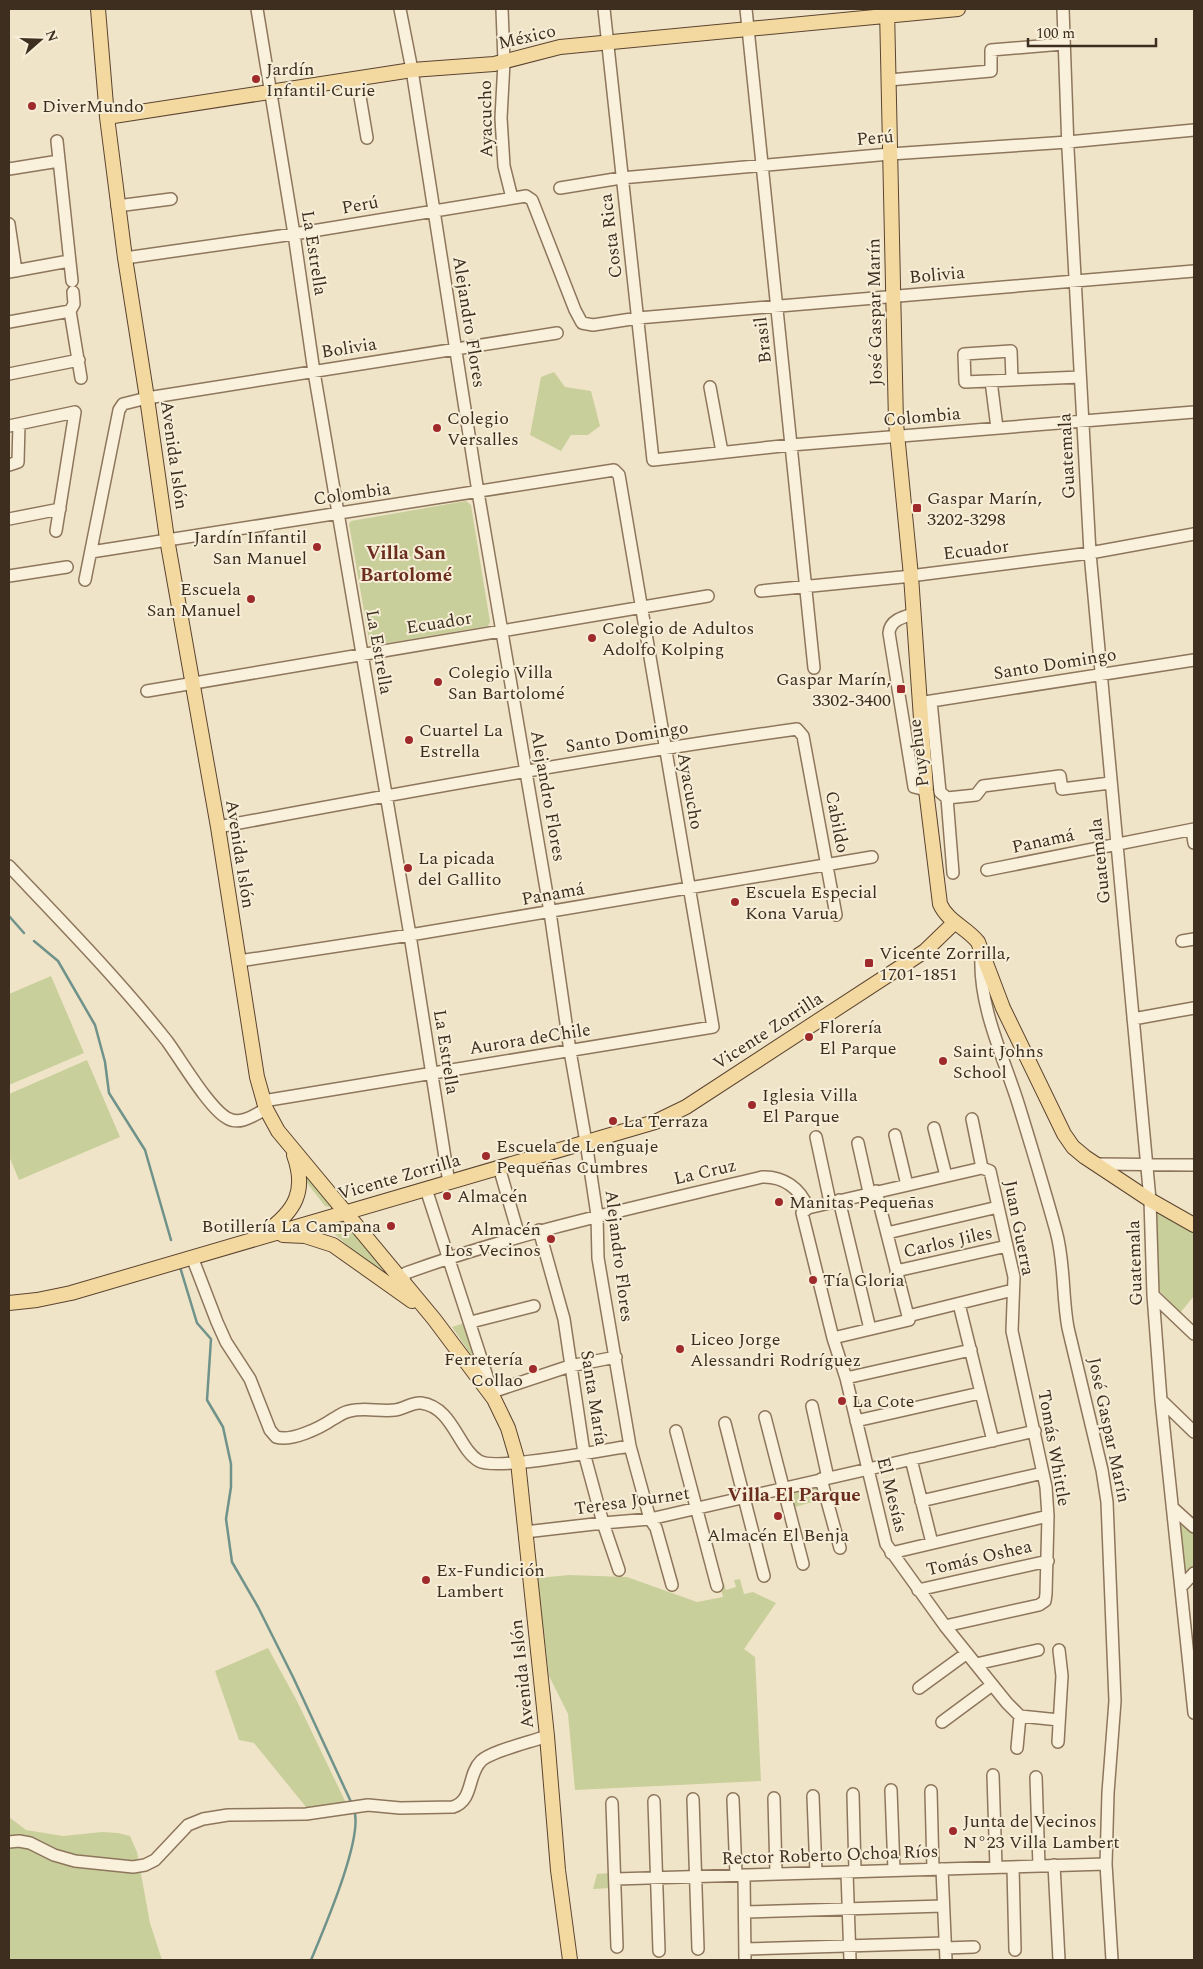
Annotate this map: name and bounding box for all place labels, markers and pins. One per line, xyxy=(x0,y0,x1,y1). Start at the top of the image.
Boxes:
place label: Jardín Infantil Curie xyxy=(266,56,375,104)
marker: Jardín Infantil Curie xyxy=(250,73,262,85)
place label: DiverMundo xyxy=(42,93,144,120)
marker: DiverMundo xyxy=(26,100,38,112)
place label: Colegio Versalles xyxy=(447,405,519,453)
marker: Colegio Versalles xyxy=(431,422,443,434)
place label: Gaspar Marín, 3202-3298 xyxy=(927,485,1042,533)
marker: Gaspar Marín, 3202-3298 xyxy=(911,502,923,514)
place label: Jardín Infantil San Manuel xyxy=(194,524,307,572)
marker: Jardín Infantil San Manuel xyxy=(311,541,323,553)
place label: Escuela San Manuel xyxy=(147,576,241,624)
marker: Escuela San Manuel xyxy=(245,593,257,605)
place label: Colegio de Adultos Adolfo Kolping xyxy=(602,615,754,663)
marker: Colegio de Adultos Adolfo Kolping xyxy=(586,632,598,644)
place label: Colegio Villa San Bartolomé xyxy=(448,659,565,707)
place label: Gaspar Marín, 3302-3400 xyxy=(776,666,891,714)
marker: Colegio Villa San Bartolomé xyxy=(432,676,444,688)
marker: Gaspar Marín, 3302-3400 xyxy=(895,683,907,695)
place label: Cuartel La Estrella xyxy=(419,717,503,765)
marker: Cuartel La Estrella xyxy=(403,734,415,746)
place label: La picada del Gallito xyxy=(418,845,501,893)
marker: La picada del Gallito xyxy=(402,862,414,874)
place label: Escuela Especial Kona Varua xyxy=(745,879,877,927)
marker: Escuela Especial Kona Varua xyxy=(729,896,741,908)
place label: Vicente Zorrilla, 1701-1851 xyxy=(879,940,1010,988)
marker: Vicente Zorrilla, 1701-1851 xyxy=(863,957,875,969)
place label: Florería El Parque xyxy=(819,1014,896,1062)
marker: Florería El Parque xyxy=(803,1031,815,1043)
place label: Saint Johns School xyxy=(953,1038,1044,1086)
marker: Saint Johns School xyxy=(937,1055,949,1067)
place label: Iglesia Villa El Parque xyxy=(762,1082,858,1130)
marker: Iglesia Villa El Parque xyxy=(746,1099,758,1111)
place label: La Terraza xyxy=(623,1108,708,1135)
marker: La Terraza xyxy=(607,1115,619,1127)
place label: Escuela de Lenguaje Pequeñas Cumbres xyxy=(496,1133,658,1181)
marker: Escuela de Lenguaje Pequeñas Cumbres xyxy=(480,1150,492,1162)
place label: Almacén xyxy=(457,1183,528,1210)
place label: Manitas Pequeñas xyxy=(789,1189,934,1216)
marker: Almacén xyxy=(441,1190,453,1202)
marker: Manitas Pequeñas xyxy=(773,1196,785,1208)
place label: Botillería La Campana xyxy=(202,1213,381,1240)
place label: Almacén Los Vecinos xyxy=(444,1216,541,1264)
marker: Botillería La Campana xyxy=(385,1220,397,1232)
marker: Almacén Los Vecinos xyxy=(545,1233,557,1245)
place label: Tía Gloria xyxy=(823,1267,905,1294)
marker: Tía Gloria xyxy=(807,1274,819,1286)
place label: Liceo Jorge Alessandri Rodríguez xyxy=(690,1326,861,1374)
marker: Liceo Jorge Alessandri Rodríguez xyxy=(674,1343,686,1355)
place label: Ferretería Collao xyxy=(444,1346,523,1394)
marker: Ferretería Collao xyxy=(527,1363,539,1375)
place label: La Cote xyxy=(852,1388,915,1415)
marker: La Cote xyxy=(836,1395,848,1407)
marker: Almacén El Benja xyxy=(772,1510,784,1522)
place label: Almacén El Benja xyxy=(707,1522,849,1549)
place label: Ex-Fundición Lambert xyxy=(436,1557,545,1605)
marker: Ex-Fundición Lambert xyxy=(420,1574,432,1586)
place label: Junta de Vecinos N°23 Villa Lambert xyxy=(963,1808,1120,1856)
marker: Junta de Vecinos N°23 Villa Lambert xyxy=(947,1825,959,1837)

